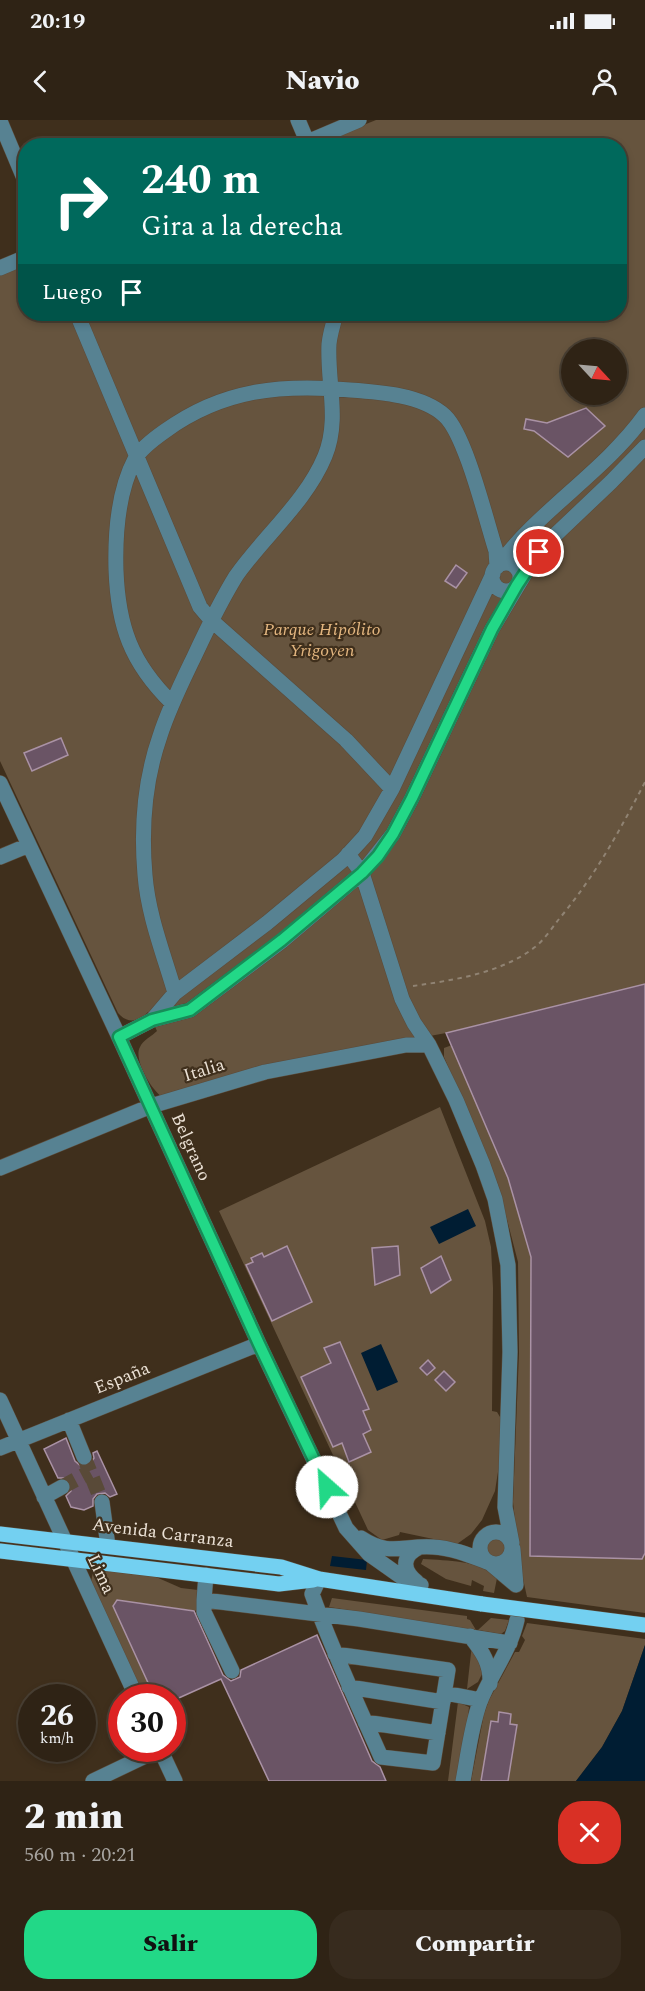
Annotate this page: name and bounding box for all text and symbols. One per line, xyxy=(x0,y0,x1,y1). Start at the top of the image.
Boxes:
text: 20:19 xyxy=(30,5,85,38)
text: Navio xyxy=(286,60,359,102)
icon: back xyxy=(24,65,57,98)
icon: person xyxy=(588,65,621,98)
text: 240 m xyxy=(141,149,260,212)
icon: right xyxy=(42,162,120,240)
text: Gira a la derecha xyxy=(141,206,343,248)
text: Luego xyxy=(42,276,103,309)
icon: arrive xyxy=(115,276,148,309)
north arrow xyxy=(561,339,627,405)
map controls xyxy=(561,339,627,405)
pin xyxy=(513,526,564,577)
icon: arrive xyxy=(522,535,555,568)
park label: Parque Hipólito Yrigoyen xyxy=(263,616,381,664)
street label: Italia xyxy=(180,1051,228,1089)
street label: Belgrano xyxy=(164,1109,218,1185)
street label: España xyxy=(90,1355,154,1401)
position arrow xyxy=(295,1455,359,1519)
street label: Avenida Carranza xyxy=(91,1511,236,1555)
street label: Lima xyxy=(80,1550,122,1599)
speed limit sign: 30 xyxy=(108,1684,186,1762)
text: 26 xyxy=(40,1693,74,1739)
text: km/h xyxy=(40,1727,74,1750)
text: 2 min xyxy=(24,1790,124,1845)
button: close xyxy=(558,1801,621,1864)
text: 560 m · 20:21 xyxy=(24,1840,136,1870)
button: Salir xyxy=(24,1910,317,1979)
button: Compartir xyxy=(329,1910,621,1979)

